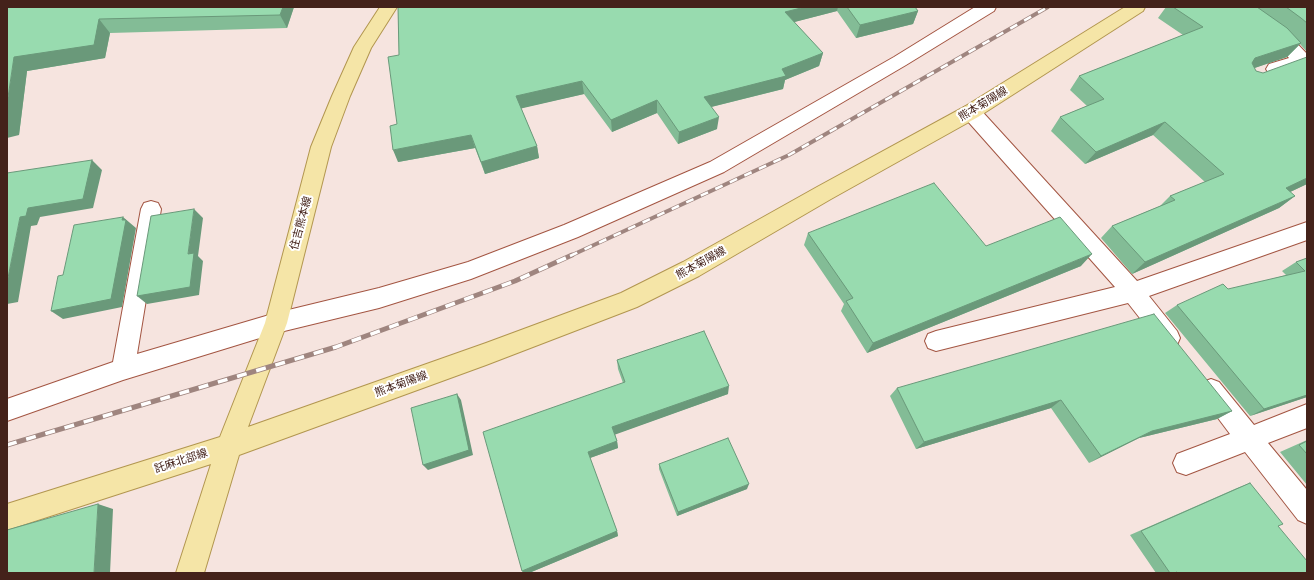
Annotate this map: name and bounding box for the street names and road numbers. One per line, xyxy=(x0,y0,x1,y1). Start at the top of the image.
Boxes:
street label: 熊本菊陽線 xyxy=(956,84,1010,124)
street label: 住吉熊本線 xyxy=(288,195,314,251)
street label: 熊本菊陽線 xyxy=(674,244,728,282)
street label: 熊本菊陽線 xyxy=(373,368,429,400)
street label: 託麻北部線 xyxy=(153,446,209,476)

